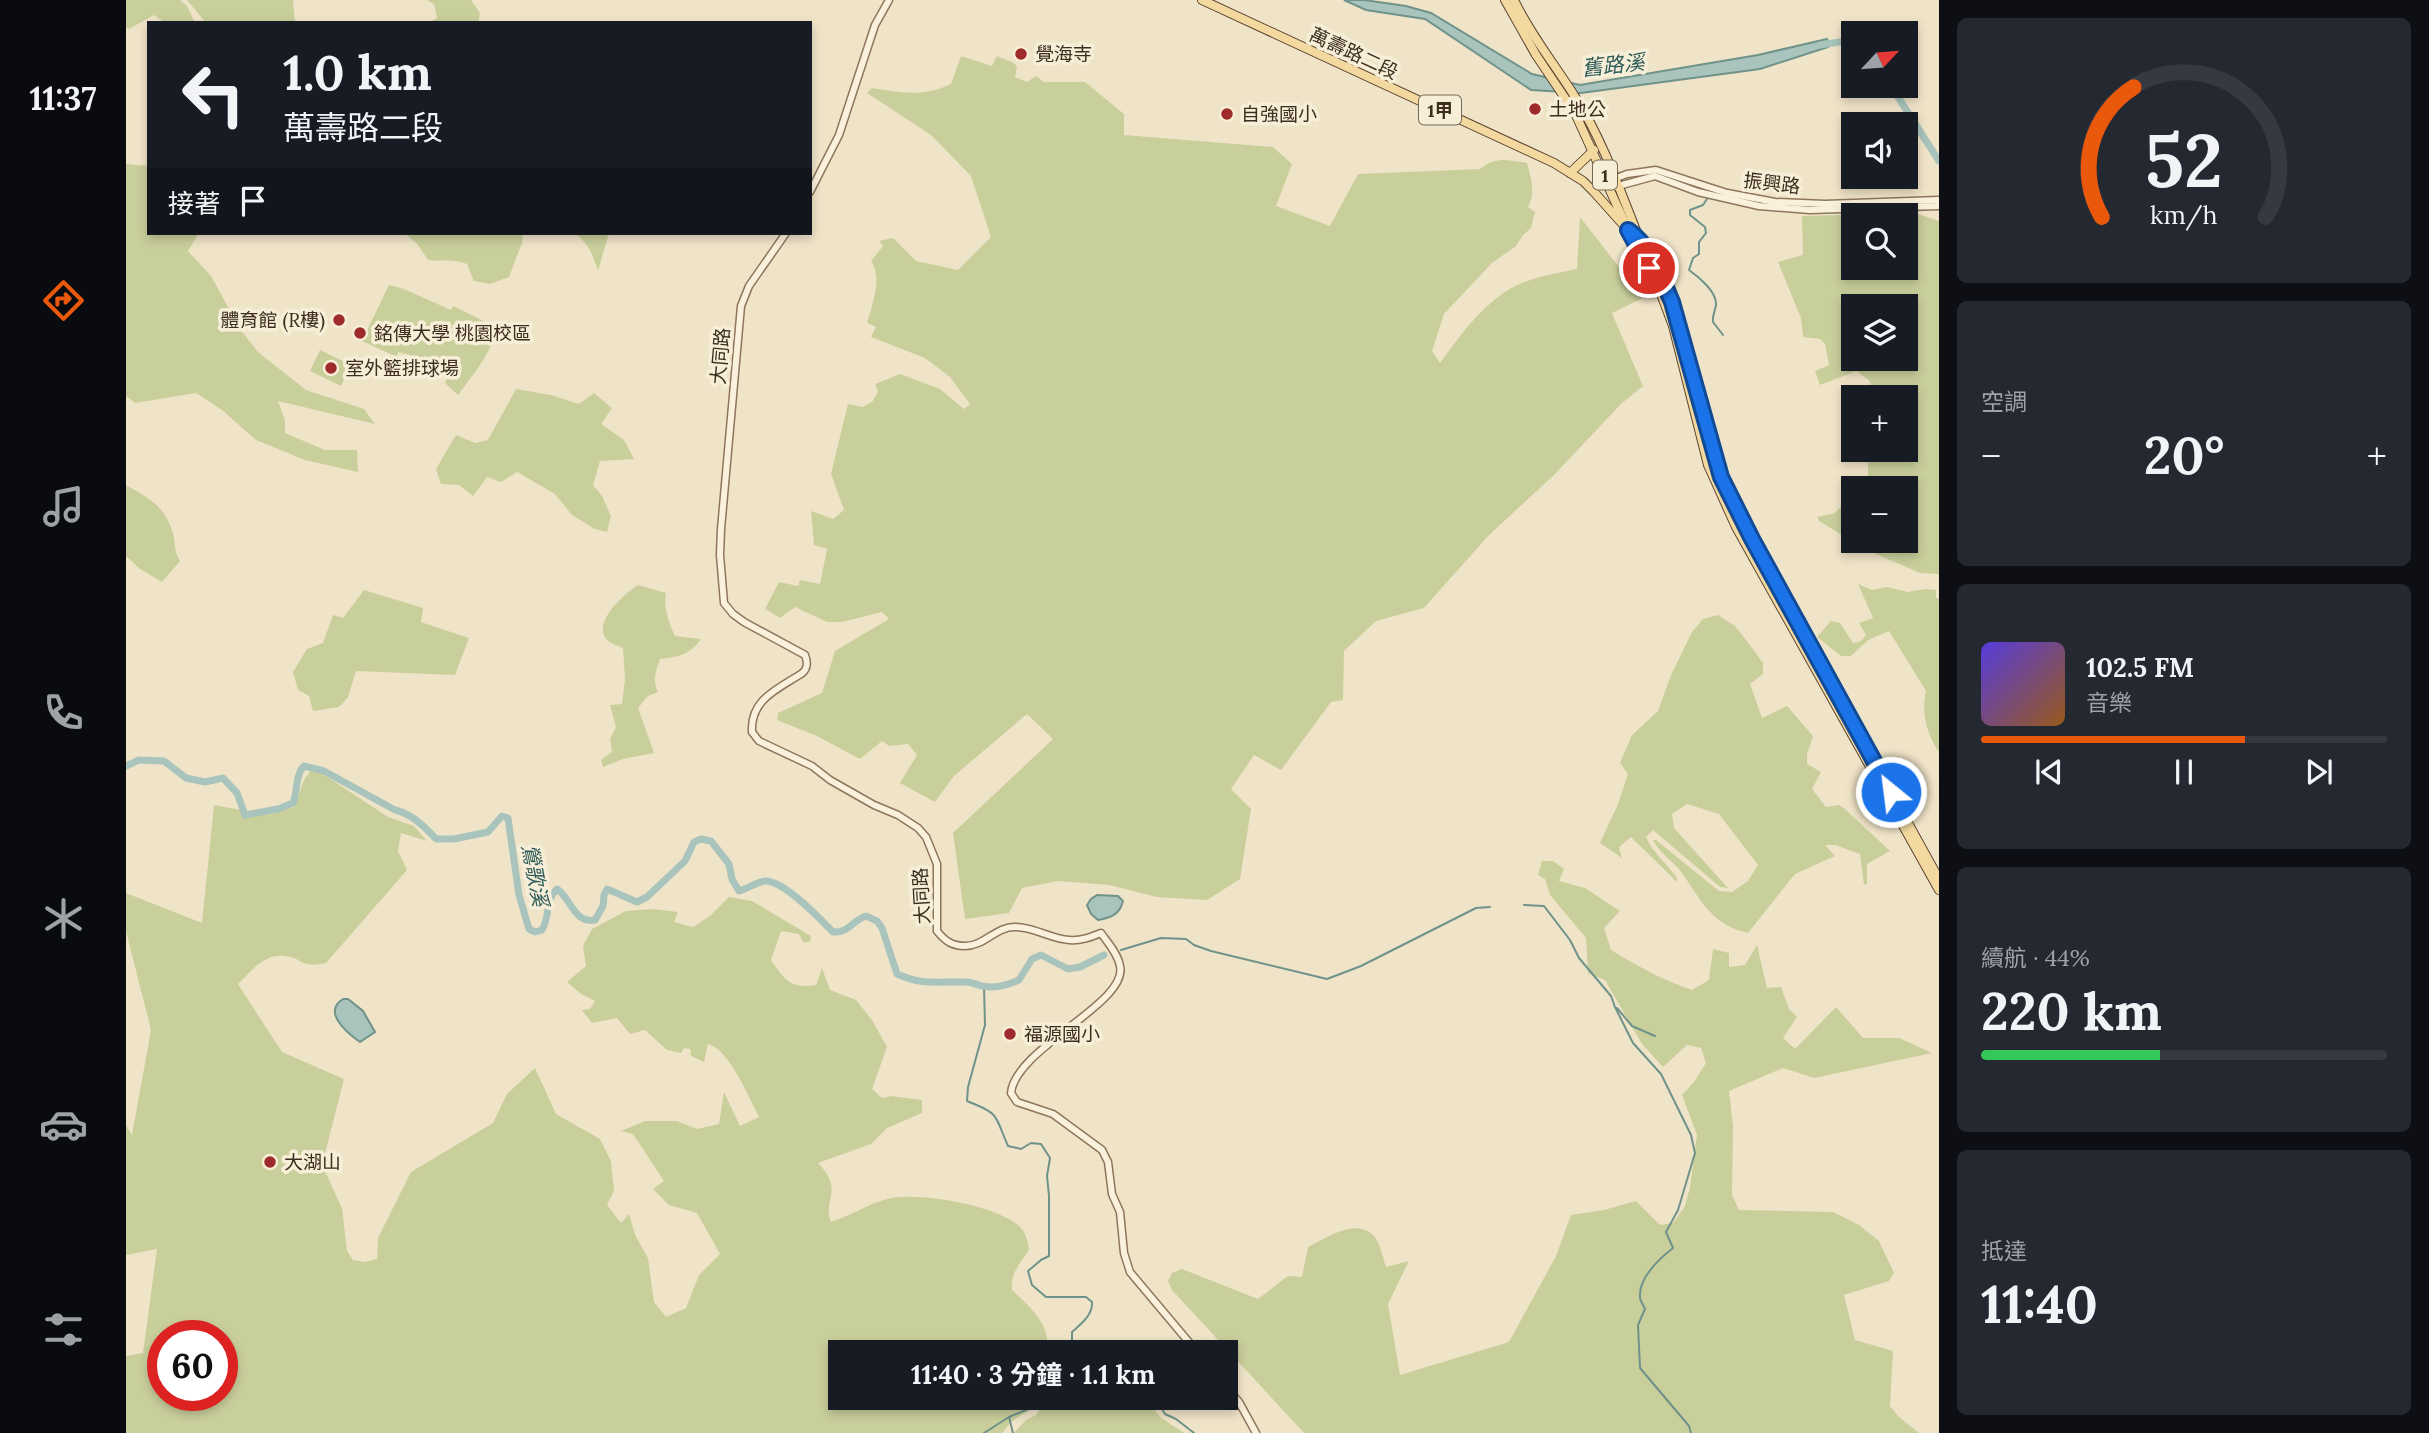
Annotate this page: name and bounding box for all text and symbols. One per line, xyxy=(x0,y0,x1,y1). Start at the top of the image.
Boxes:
north arrow xyxy=(1841,21,1918,98)
map controls xyxy=(1841,21,1918,553)
street label: 萬壽路二段 xyxy=(1306,22,1402,84)
text: 1.0 km xyxy=(283,41,432,103)
place label: 覺海寺 xyxy=(1035,42,1092,66)
marker: 覺海寺 xyxy=(1013,46,1029,62)
water label: 舊路溪 xyxy=(1580,48,1649,82)
icon: left xyxy=(168,49,259,140)
text: 11:37 xyxy=(30,78,96,119)
road number: 1甲 xyxy=(1419,96,1461,124)
place label: 土地公 xyxy=(1549,97,1606,121)
marker: 土地公 xyxy=(1527,101,1543,117)
place label: 自強國小 xyxy=(1241,102,1317,126)
marker: 自強國小 xyxy=(1219,106,1235,122)
text: 萬壽路二段 xyxy=(283,107,443,148)
button: sound xyxy=(1841,112,1918,189)
text: 52 xyxy=(2145,114,2223,207)
road number: 1 xyxy=(1593,160,1617,190)
street label: 振興路 xyxy=(1742,168,1802,198)
icon: arrive xyxy=(234,182,272,220)
text: 接著 xyxy=(168,187,220,220)
text: km/h xyxy=(2150,198,2218,230)
button: search xyxy=(1841,203,1918,280)
pin xyxy=(1619,238,1679,298)
icon: arrive xyxy=(1630,249,1668,287)
icon: directions xyxy=(39,276,88,325)
button: layers xyxy=(1841,294,1918,371)
place label: 體育館 (R樓) xyxy=(220,308,325,333)
marker: 體育館 (R樓) xyxy=(331,312,347,328)
place label: 銘傳大學 桃園校區 xyxy=(374,321,531,345)
marker: 銘傳大學 桃園校區 xyxy=(352,325,368,341)
street label: 大同路 xyxy=(706,327,734,385)
place label: 室外籃排球場 xyxy=(345,356,459,380)
marker: 室外籃排球場 xyxy=(323,360,339,376)
button: + xyxy=(1841,385,1918,462)
text: 空調 xyxy=(1981,387,2027,416)
text: 20° xyxy=(2144,422,2224,488)
text: − xyxy=(1981,432,2001,480)
text: + xyxy=(2367,432,2387,480)
button: − xyxy=(1841,476,1918,553)
icon: music xyxy=(39,482,88,531)
text: 102.5 FM xyxy=(2086,651,2194,684)
icon: phone xyxy=(39,688,88,737)
text: 音樂 xyxy=(2086,688,2132,717)
icon: previous xyxy=(2030,753,2068,791)
icon: pause xyxy=(2165,753,2203,791)
icon: next xyxy=(2300,753,2338,791)
position arrow xyxy=(1854,755,1928,829)
water label: 鶯歌溪 xyxy=(516,842,555,911)
street label: 大同路 xyxy=(908,867,934,925)
icon: climate xyxy=(39,894,88,943)
text: 續航 · 44% xyxy=(1981,943,2090,972)
text: 220 km xyxy=(1981,978,2162,1044)
place label: 福源國小 xyxy=(1024,1022,1100,1046)
marker: 福源國小 xyxy=(1002,1026,1018,1042)
icon: car xyxy=(39,1100,88,1149)
place label: 大湖山 xyxy=(284,1150,341,1174)
marker: 大湖山 xyxy=(262,1154,278,1170)
text: 抵達 xyxy=(1981,1236,2027,1265)
text: 11:40 xyxy=(1981,1271,2098,1337)
icon: filters xyxy=(39,1305,88,1354)
speed limit sign: 60 xyxy=(147,1320,238,1411)
text: 11:40 · 3 分鐘 · 1.1 km xyxy=(911,1358,1155,1391)

